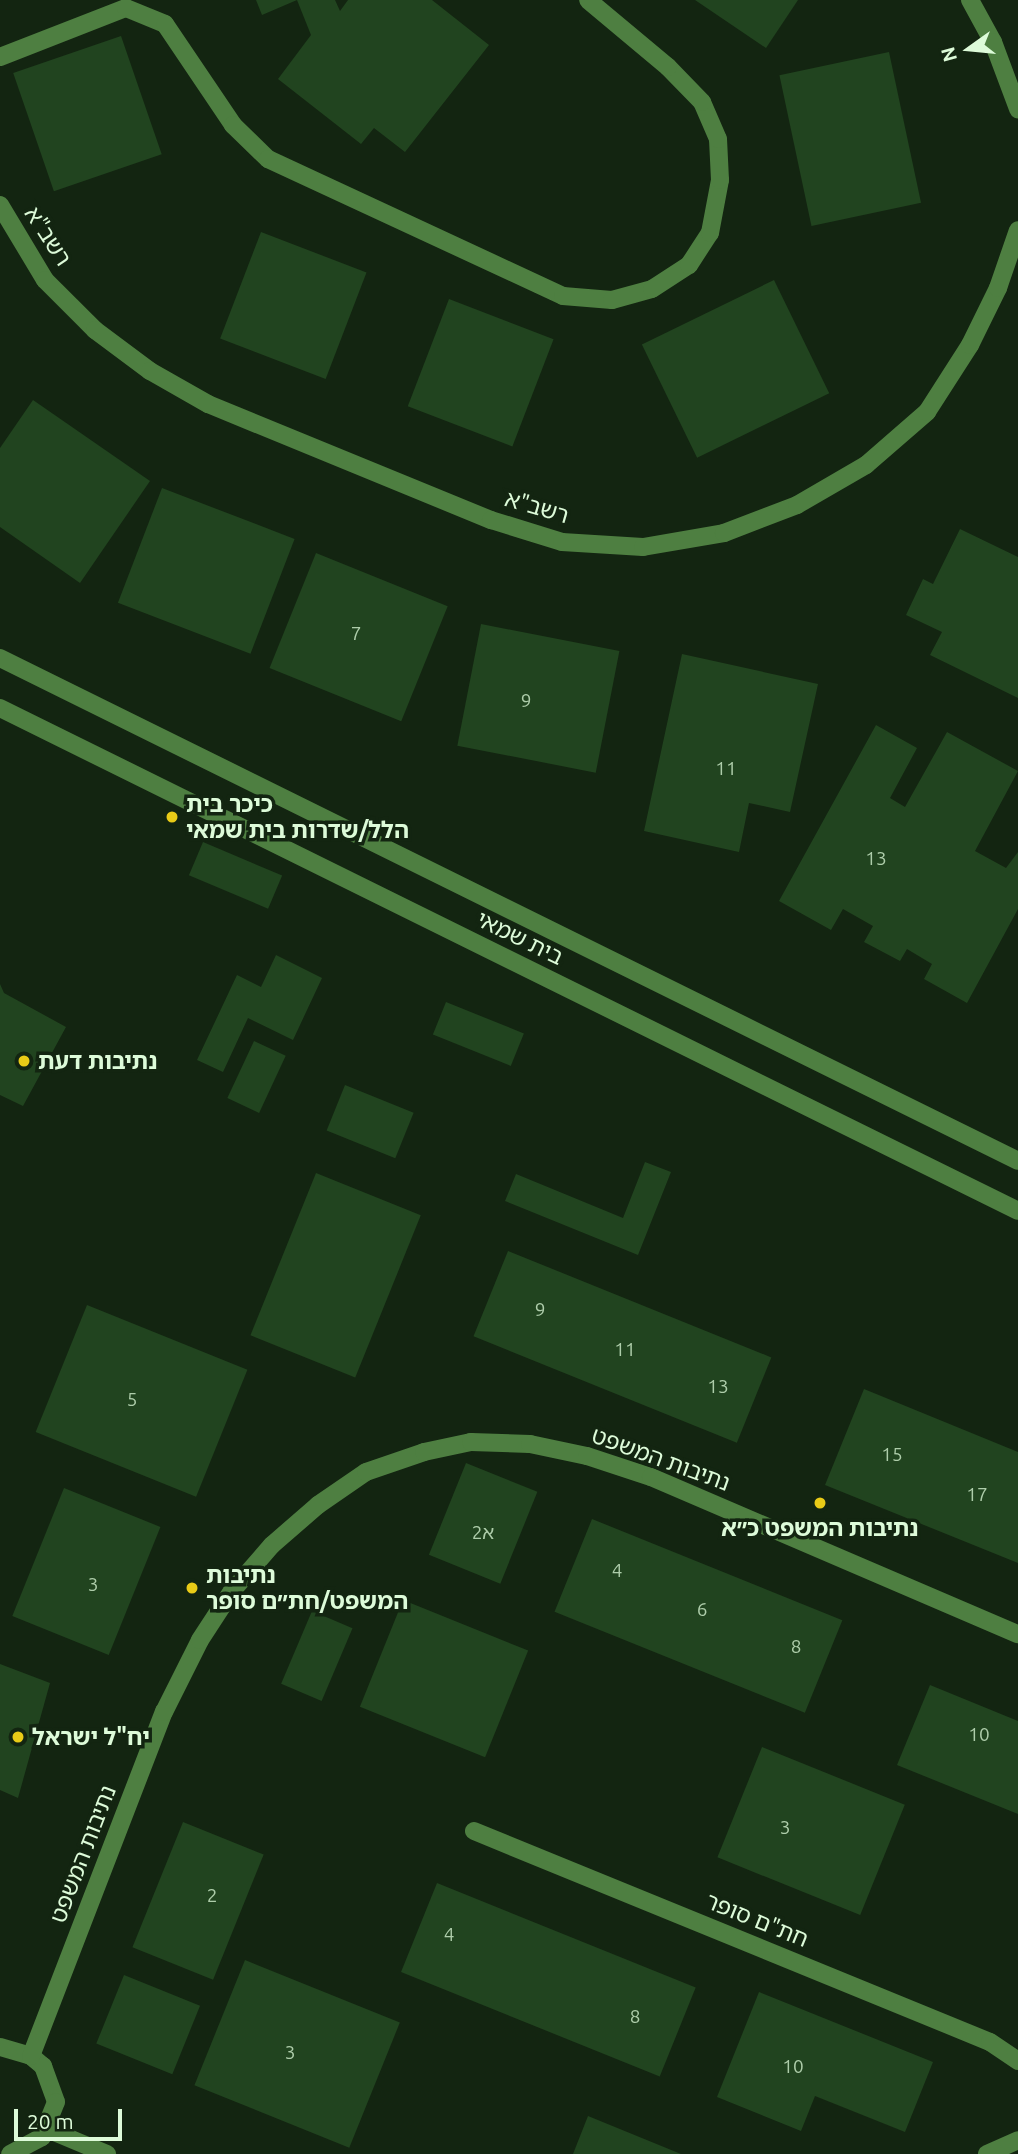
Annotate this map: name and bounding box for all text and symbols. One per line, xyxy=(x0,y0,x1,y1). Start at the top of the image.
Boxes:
north arrow xyxy=(934,14,1004,84)
text: N xyxy=(936,45,961,64)
street label: רשב"א xyxy=(19,201,77,271)
street label: רשב"א xyxy=(502,485,572,529)
house number: 7 xyxy=(351,623,361,645)
house number: 9 xyxy=(521,690,531,712)
house number: 11 xyxy=(715,758,737,780)
place label: כיכר בית הלל/שדרות בית שמאי xyxy=(186,790,409,844)
marker: כיכר בית הלל/שדרות בית שמאי xyxy=(164,809,180,825)
house number: 13 xyxy=(865,848,887,870)
street label: בית שמאי xyxy=(472,905,568,971)
place label: נתיבות דעת xyxy=(38,1047,158,1075)
marker: נתיבות דעת xyxy=(16,1053,32,1069)
house number: 9 xyxy=(535,1299,545,1321)
house number: 11 xyxy=(614,1339,636,1361)
house number: 13 xyxy=(707,1376,729,1398)
house number: 5 xyxy=(127,1389,137,1411)
street label: נתיבות המשפט xyxy=(588,1421,734,1497)
house number: 15 xyxy=(881,1444,903,1466)
house number: 17 xyxy=(966,1484,988,1506)
marker: נתיבות המשפט כ״א xyxy=(812,1495,828,1511)
place label: נתיבות המשפט כ״א xyxy=(721,1514,919,1542)
house number: 2א xyxy=(472,1522,494,1544)
house number: 4 xyxy=(612,1560,622,1582)
place label: נתיבות המשפט/חת״ם סופר xyxy=(206,1561,408,1615)
house number: 3 xyxy=(88,1574,98,1596)
marker: נתיבות המשפט/חת״ם סופר xyxy=(184,1580,200,1596)
house number: 6 xyxy=(697,1599,707,1621)
house number: 8 xyxy=(791,1636,801,1658)
place label: יח"ל ישראל xyxy=(32,1723,150,1751)
house number: 10 xyxy=(968,1724,990,1746)
marker: יח"ל ישראל xyxy=(10,1729,26,1745)
street label: נתיבות המשפט xyxy=(44,1781,122,1927)
house number: 3 xyxy=(780,1817,790,1839)
house number: 2 xyxy=(207,1885,217,1907)
street label: חת"ם סופר xyxy=(702,1887,812,1953)
house number: 4 xyxy=(444,1924,454,1946)
house number: 8 xyxy=(630,2006,640,2028)
house number: 3 xyxy=(285,2042,295,2064)
house number: 10 xyxy=(782,2056,804,2078)
scale bar xyxy=(18,2094,126,2138)
text: 20 m xyxy=(27,2109,74,2133)

